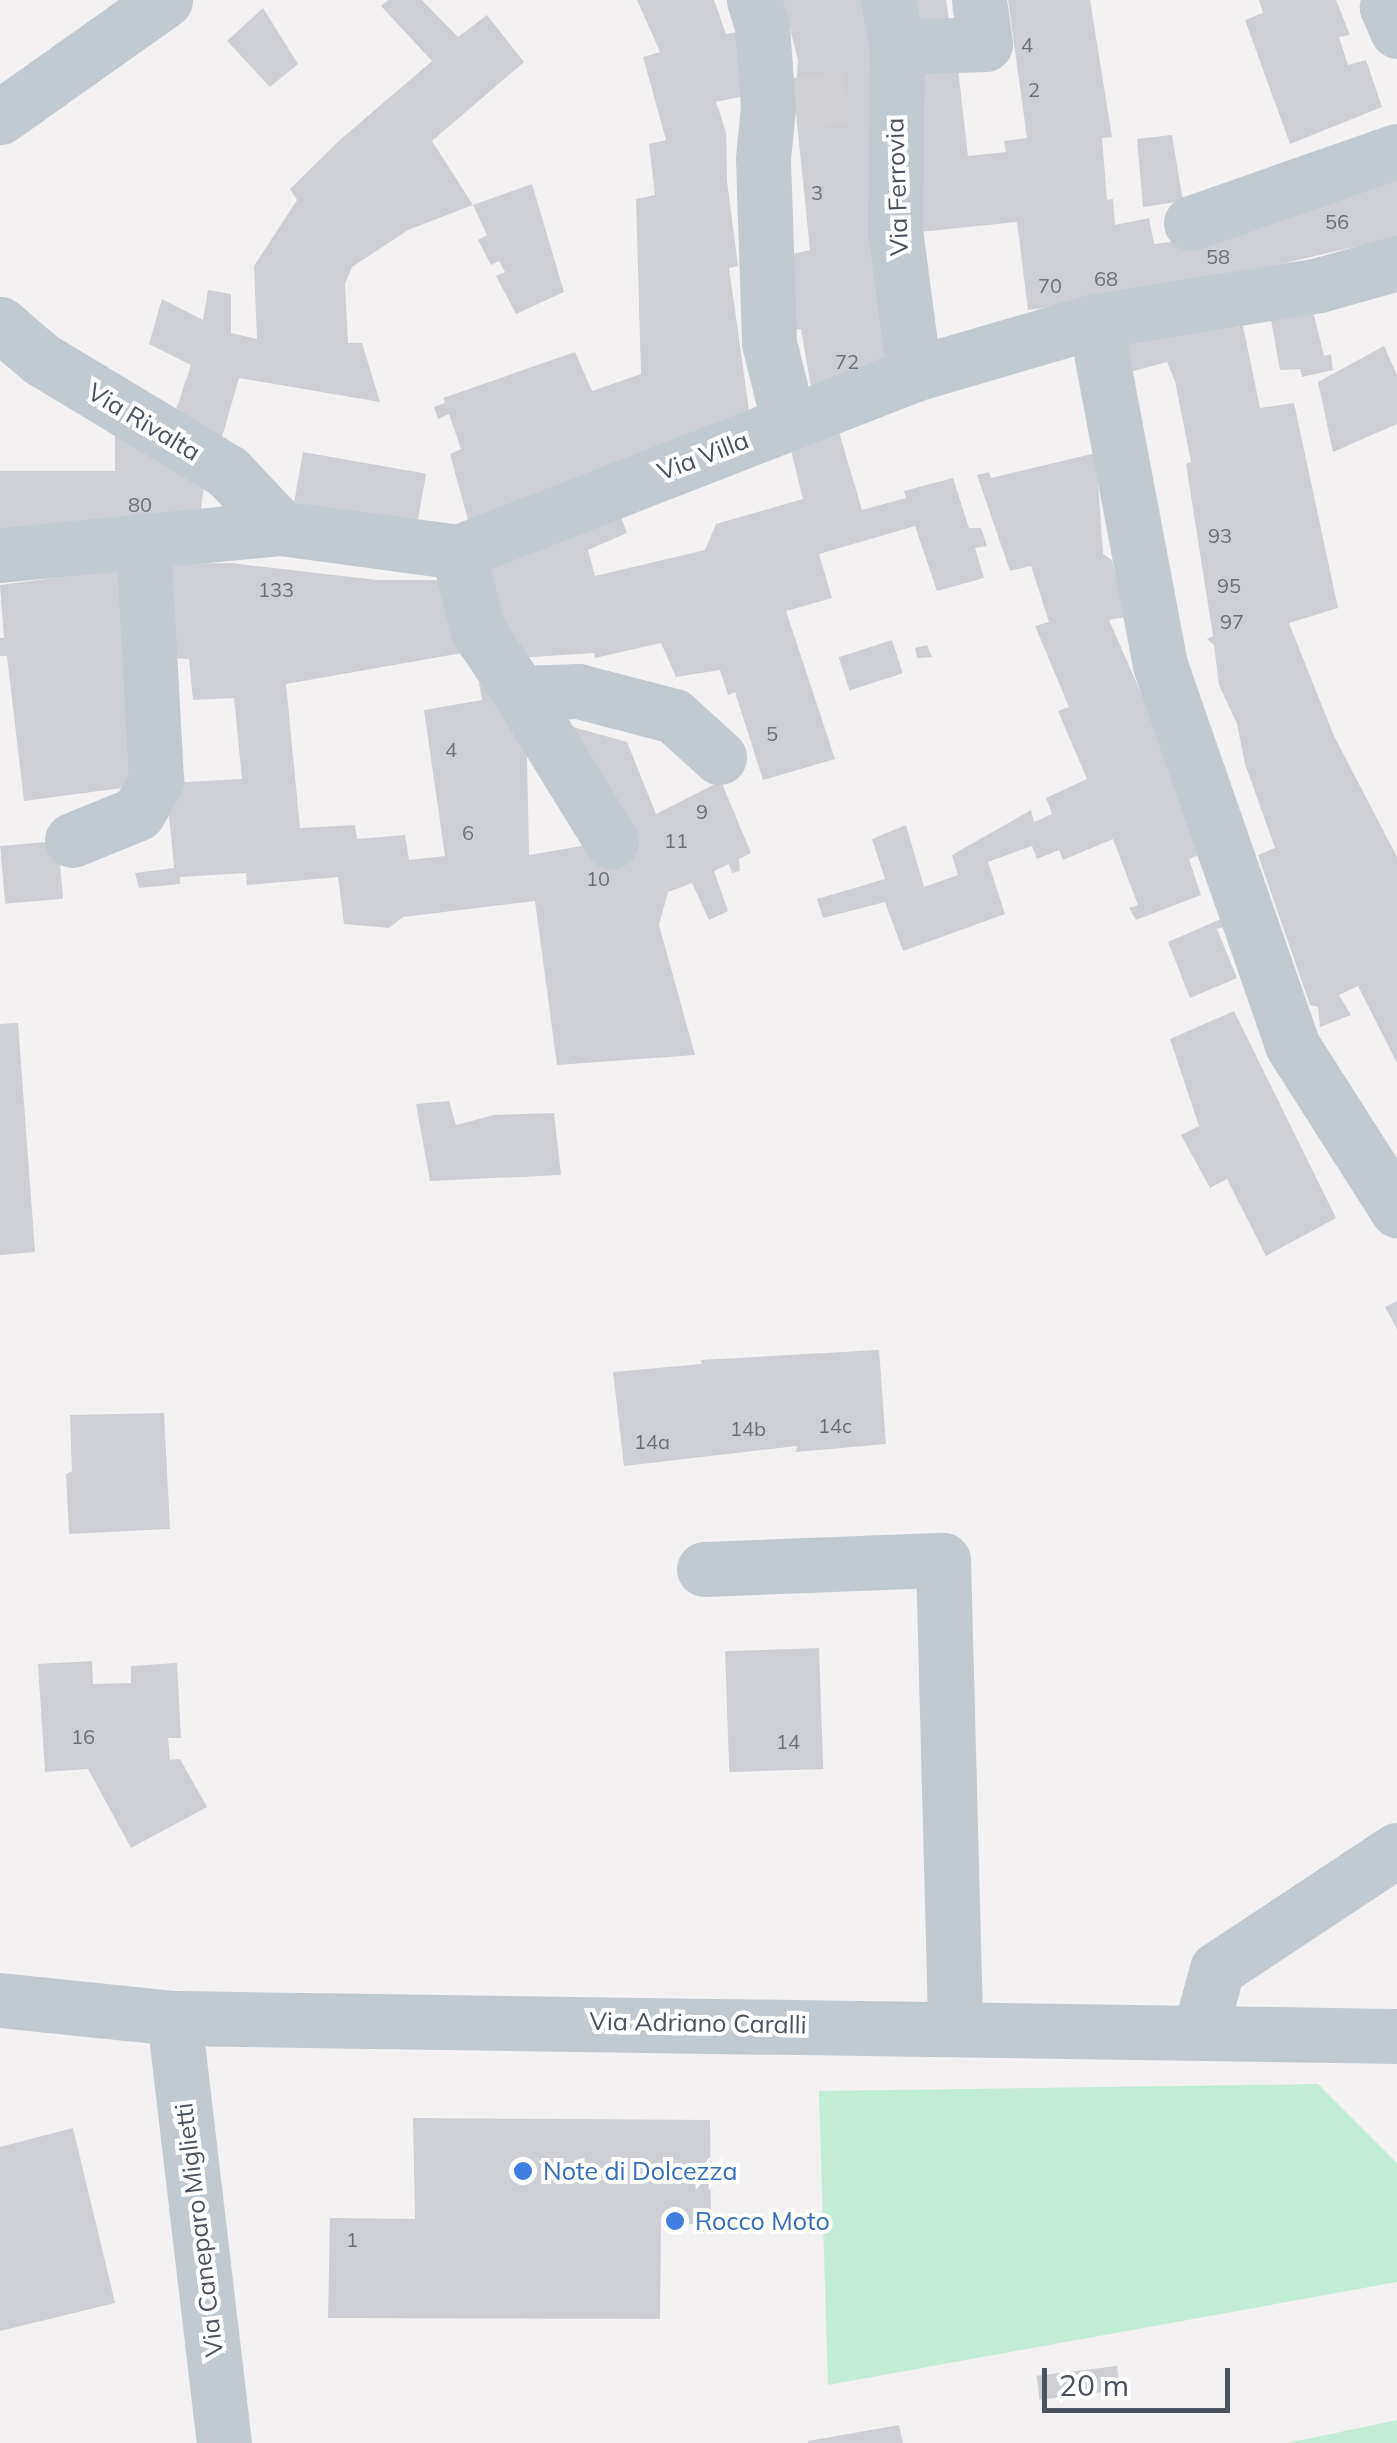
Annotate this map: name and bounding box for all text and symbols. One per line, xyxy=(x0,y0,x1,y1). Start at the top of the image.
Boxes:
house number: 4 xyxy=(1021,32,1033,56)
house number: 2 xyxy=(1028,77,1040,101)
street label: Via Ferrovia xyxy=(880,117,914,257)
house number: 3 xyxy=(811,180,823,204)
house number: 56 xyxy=(1325,209,1349,233)
house number: 58 xyxy=(1206,244,1230,268)
house number: 68 xyxy=(1094,266,1118,290)
house number: 70 xyxy=(1038,273,1062,297)
house number: 72 xyxy=(835,349,859,373)
street label: Via Rivalta xyxy=(82,377,206,467)
street label: Via Villa xyxy=(653,425,753,487)
house number: 80 xyxy=(128,492,152,516)
house number: 93 xyxy=(1208,523,1232,547)
house number: 95 xyxy=(1217,573,1241,597)
house number: 133 xyxy=(258,577,294,601)
house number: 97 xyxy=(1220,609,1244,633)
house number: 5 xyxy=(766,721,778,745)
house number: 4 xyxy=(445,737,457,761)
house number: 9 xyxy=(696,799,708,823)
house number: 6 xyxy=(462,820,474,844)
house number: 11 xyxy=(664,828,688,852)
house number: 10 xyxy=(586,866,610,890)
house number: 14c xyxy=(818,1413,852,1437)
house number: 14b xyxy=(730,1416,766,1440)
house number: 14a xyxy=(634,1429,670,1453)
house number: 16 xyxy=(71,1724,95,1748)
house number: 14 xyxy=(776,1729,800,1753)
street label: Via Adriano Caralli xyxy=(589,2006,807,2040)
street label: Via Caneparo Miglietti xyxy=(169,2101,229,2359)
place label: Note di Dolcezza xyxy=(543,2156,737,2186)
marker: Note di Dolcezza xyxy=(512,2160,534,2182)
place label: Rocco Moto xyxy=(695,2206,830,2236)
marker: Rocco Moto xyxy=(664,2210,686,2232)
house number: 1 xyxy=(346,2227,358,2251)
scale bar xyxy=(1047,2348,1234,2410)
text: 20 m xyxy=(1059,2366,1129,2404)

